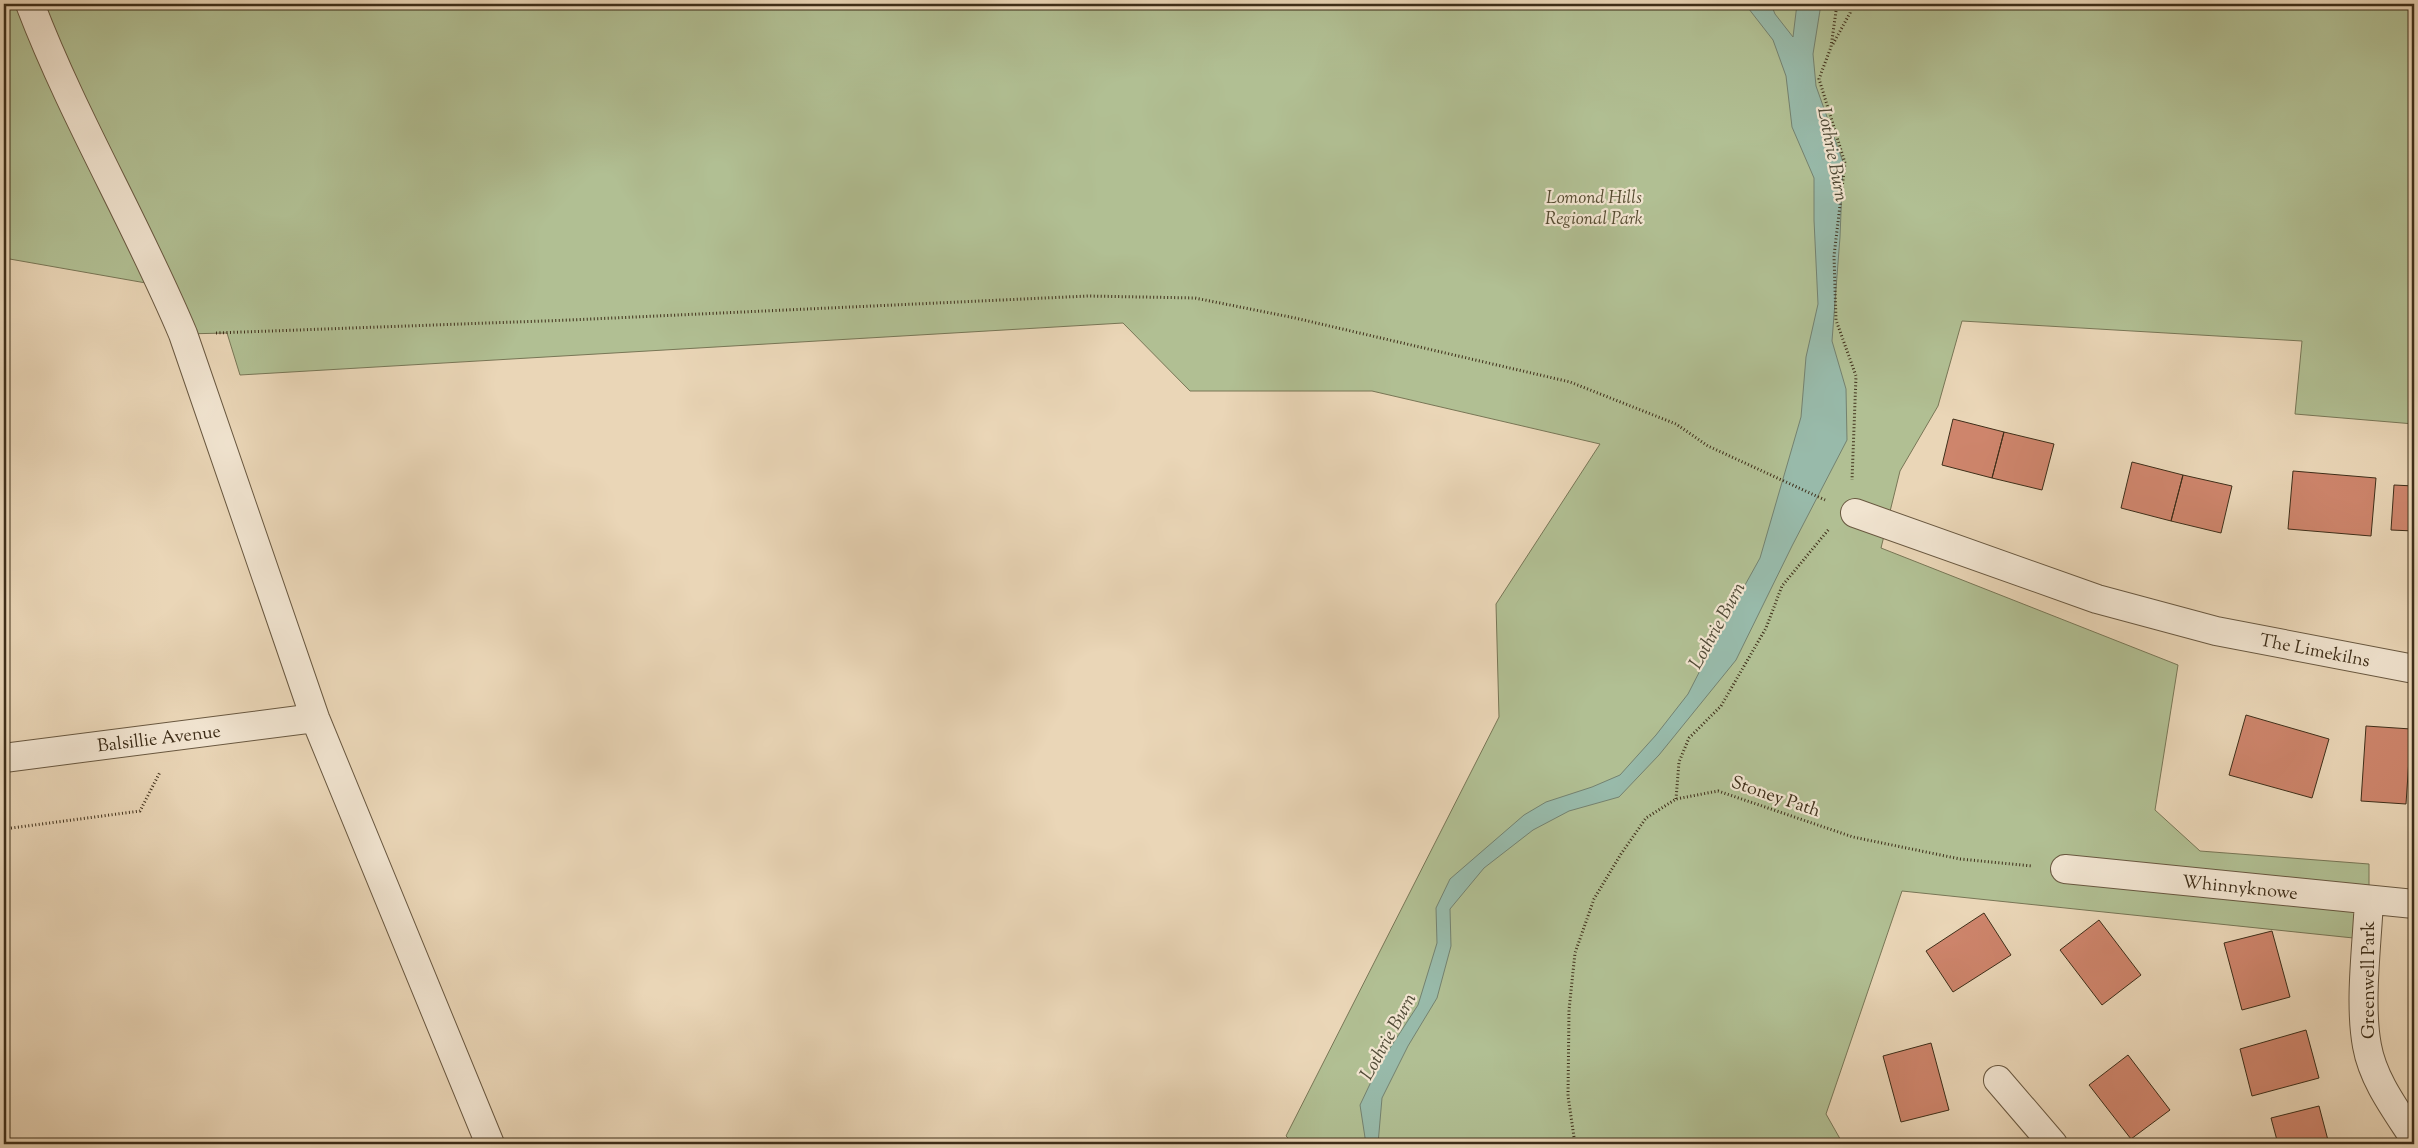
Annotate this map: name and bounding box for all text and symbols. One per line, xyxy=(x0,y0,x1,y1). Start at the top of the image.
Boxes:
water label: Lothrie Burn xyxy=(1809,105,1854,204)
park label: Lomond Hills Regional Park xyxy=(1545,186,1643,233)
water label: Lothrie Burn xyxy=(1683,578,1753,675)
street label: The Limekilns xyxy=(2257,629,2372,675)
street label: Balsillie Avenue xyxy=(96,720,223,760)
street label: Stoney Path xyxy=(1727,770,1824,825)
street label: Whinnyknowe xyxy=(2181,870,2299,908)
street label: Greenwell Park xyxy=(2357,921,2383,1039)
water label: Lothrie Burn xyxy=(1354,989,1424,1086)

